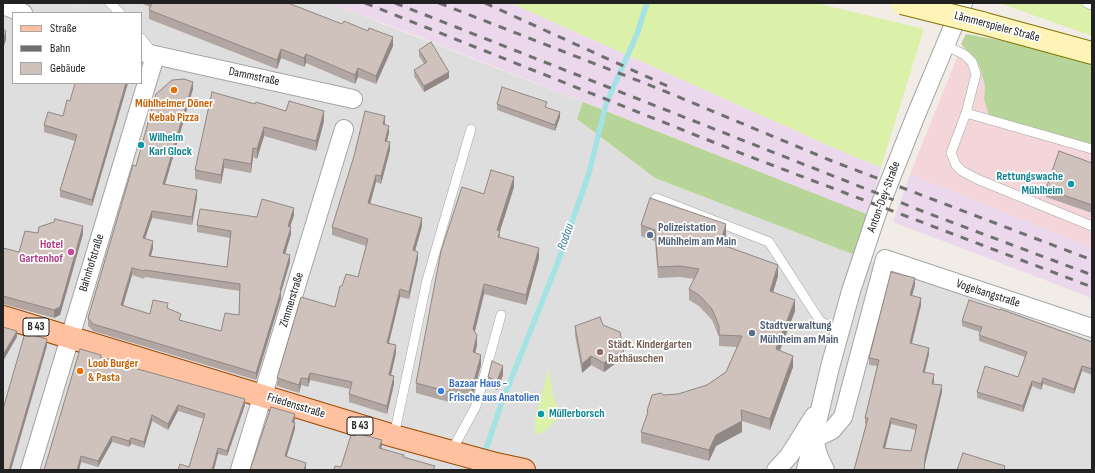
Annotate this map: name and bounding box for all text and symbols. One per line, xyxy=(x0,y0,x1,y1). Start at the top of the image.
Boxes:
street label: Lämmerspieler Straße xyxy=(953,9,1041,45)
legend xyxy=(12,12,142,84)
text: Straße xyxy=(50,21,77,36)
text: Bahn xyxy=(50,41,70,56)
text: Gebäude xyxy=(50,61,85,76)
street label: Dammstraße xyxy=(227,65,281,89)
marker: Mühlheimer Döner Kebab Pizza xyxy=(169,85,179,95)
place label: Mühlheimer Döner Kebab Pizza xyxy=(135,97,213,125)
place label: Wilhelm Karl Glock xyxy=(149,131,192,159)
marker: Wilhelm Karl Glock xyxy=(136,140,146,150)
street label: Anton-Dey-Straße xyxy=(864,159,904,235)
place label: Rettungswache Mühlheim xyxy=(996,170,1063,198)
marker: Rettungswache Mühlheim xyxy=(1066,179,1076,189)
place label: Polizeistation Mühlheim am Main xyxy=(658,221,736,249)
water label: Rodau xyxy=(554,222,578,252)
marker: Polizeistation Mühlheim am Main xyxy=(645,230,655,240)
street label: Bahnhofstraße xyxy=(76,232,108,294)
place label: Hotel Gartenhof xyxy=(19,238,63,266)
marker: Hotel Gartenhof xyxy=(66,247,76,257)
street label: Zimmerstraße xyxy=(277,271,307,329)
street label: Vogelsangstraße xyxy=(954,277,1022,311)
road number: B 43 xyxy=(23,318,49,336)
place label: Stadtverwaltung Mühlheim am Main xyxy=(760,319,838,347)
marker: Stadtverwaltung Mühlheim am Main xyxy=(747,328,757,338)
place label: Städt. Kindergarten Rathäuschen xyxy=(608,338,692,366)
marker: Städt. Kindergarten Rathäuschen xyxy=(595,347,605,357)
place label: Loob Burger & Pasta xyxy=(88,357,138,385)
marker: Loob Burger & Pasta xyxy=(75,366,85,376)
place label: Bazaar Haus - Frische aus Anatolien xyxy=(449,377,539,405)
marker: Bazaar Haus - Frische aus Anatolien xyxy=(436,386,446,396)
street label: Friedensstraße xyxy=(265,390,327,422)
place label: Müllerborsch xyxy=(549,407,605,421)
marker: Müllerborsch xyxy=(536,409,546,419)
road number: B 43 xyxy=(347,417,373,435)

